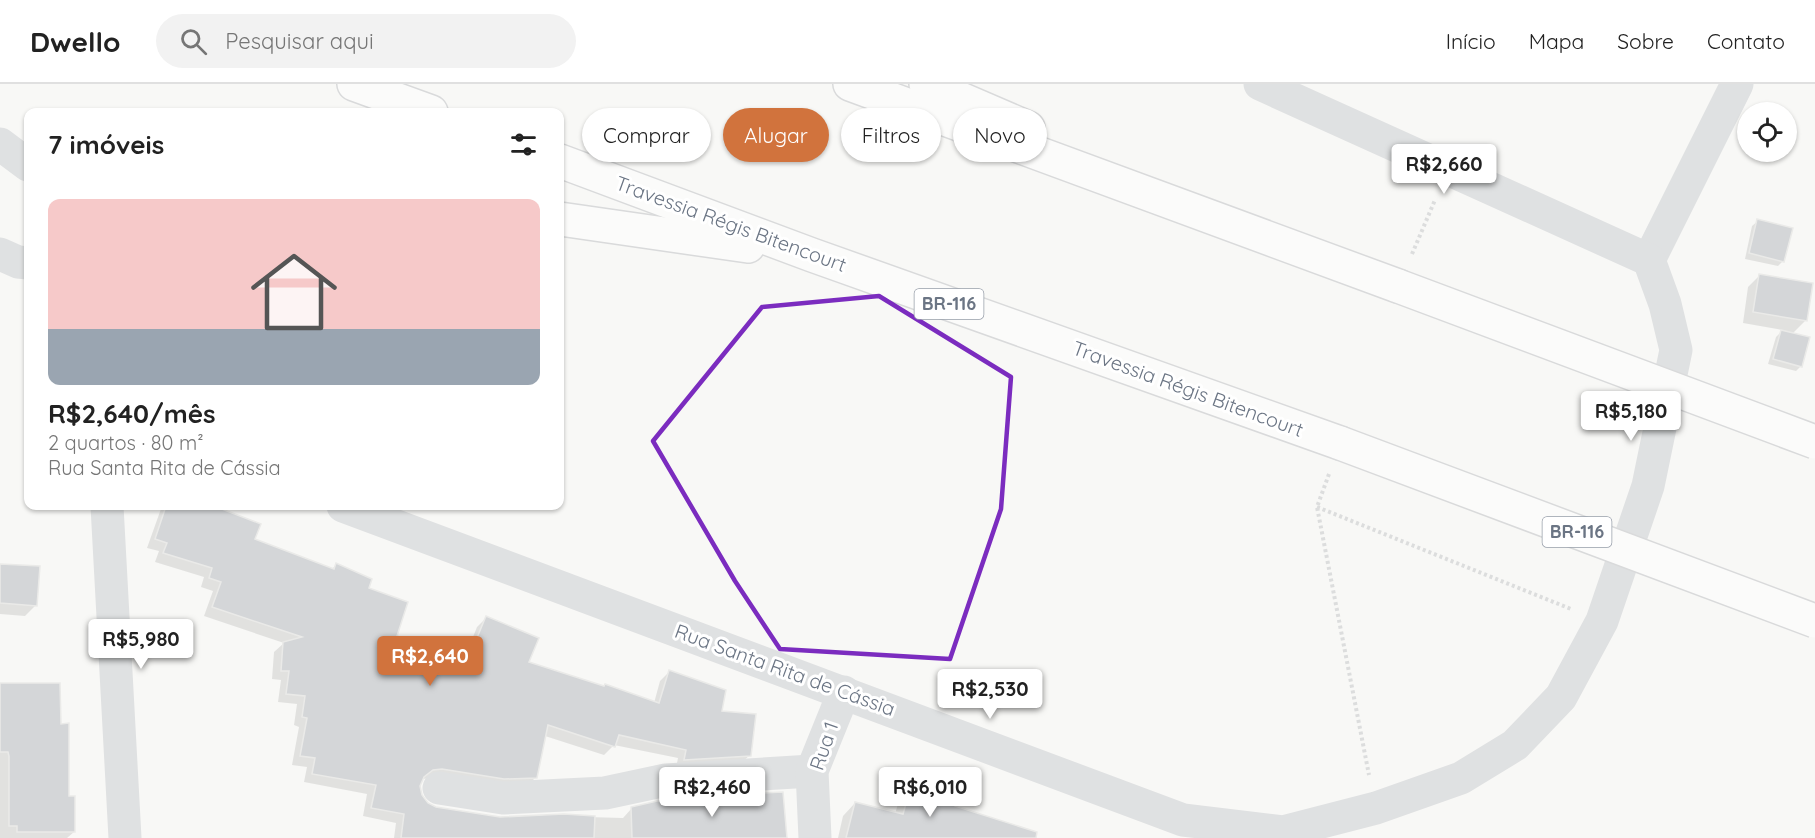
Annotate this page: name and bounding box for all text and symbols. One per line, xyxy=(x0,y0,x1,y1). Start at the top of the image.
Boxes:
search box xyxy=(156,14,576,68)
text: Dwello xyxy=(30,24,120,59)
icon: search xyxy=(177,25,210,58)
text: Pesquisar aqui xyxy=(225,27,374,55)
text: Início xyxy=(1446,28,1496,54)
text: Mapa xyxy=(1529,28,1584,54)
text: Sobre xyxy=(1617,28,1674,54)
text: Contato xyxy=(1707,28,1785,54)
map controls xyxy=(1737,102,1797,162)
button: locate xyxy=(1737,102,1797,162)
chip: Comprar xyxy=(582,108,711,162)
chip: Alugar xyxy=(723,108,829,162)
chip: Filtros xyxy=(841,108,941,162)
chip: Novo xyxy=(953,108,1047,162)
text: 7 imóveis xyxy=(48,128,164,161)
icon: filters xyxy=(507,128,540,161)
pin: R$2,660 xyxy=(1389,144,1499,195)
text: R$2,660 xyxy=(1406,151,1482,176)
street label: Travessia Régis Bitencourt xyxy=(612,170,850,277)
icon: home xyxy=(240,238,348,346)
road number: BR-116 xyxy=(914,289,984,319)
street label: Travessia Régis Bitencourt xyxy=(1069,335,1307,442)
pin: R$5,180 xyxy=(1576,391,1686,442)
text: R$2,640/mês xyxy=(48,397,216,430)
text: R$5,180 xyxy=(1595,398,1667,423)
text: 2 quartos · 80 m² xyxy=(48,430,204,455)
text: Rua Santa Rita de Cássia xyxy=(48,455,281,480)
road number: BR-116 xyxy=(1542,517,1612,547)
street label: Rua Santa Rita de Cássia xyxy=(672,618,899,721)
pin: R$5,980 xyxy=(86,619,196,670)
text: R$5,980 xyxy=(102,626,180,651)
pin: R$2,640 xyxy=(375,636,485,687)
text: R$2,640 xyxy=(391,643,469,668)
pin: R$2,530 xyxy=(935,669,1045,720)
text: R$2,530 xyxy=(951,676,1029,701)
street label: Rua 1 xyxy=(804,718,843,773)
pin: R$2,460 xyxy=(657,767,767,818)
pin: R$6,010 xyxy=(875,767,985,818)
text: R$2,460 xyxy=(673,774,751,799)
text: R$6,010 xyxy=(893,774,967,799)

